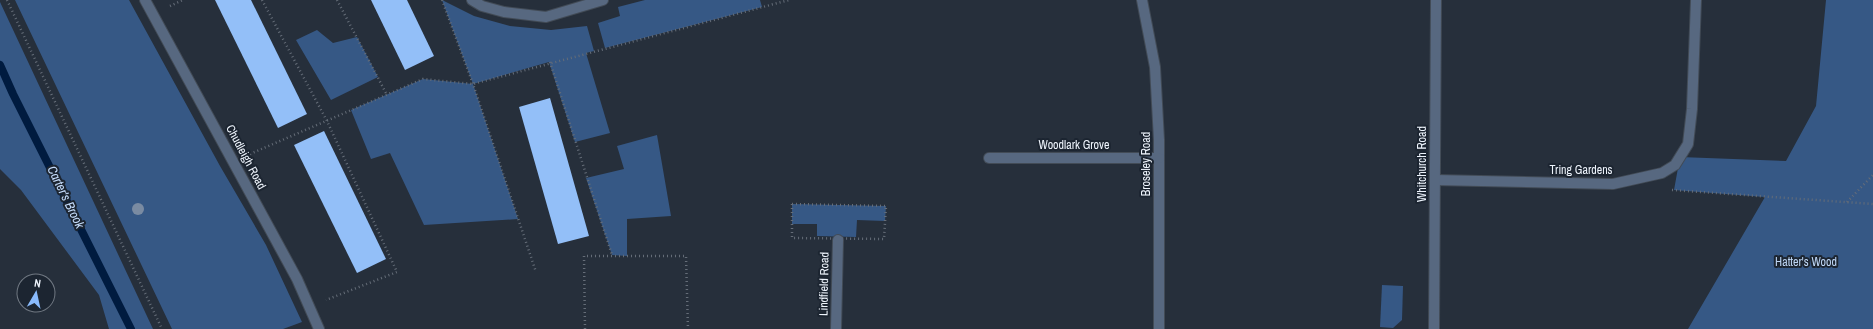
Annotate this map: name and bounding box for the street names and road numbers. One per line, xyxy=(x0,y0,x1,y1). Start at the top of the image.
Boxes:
street label: Chudleigh Road xyxy=(222,122,270,192)
street label: Whitchurch Road xyxy=(1414,126,1430,202)
street label: Broseley Road xyxy=(1138,132,1154,196)
street label: Woodlark Grove xyxy=(1039,137,1109,153)
street label: Tring Gardens xyxy=(1549,162,1613,178)
street label: Lindfield Road xyxy=(815,252,833,316)

